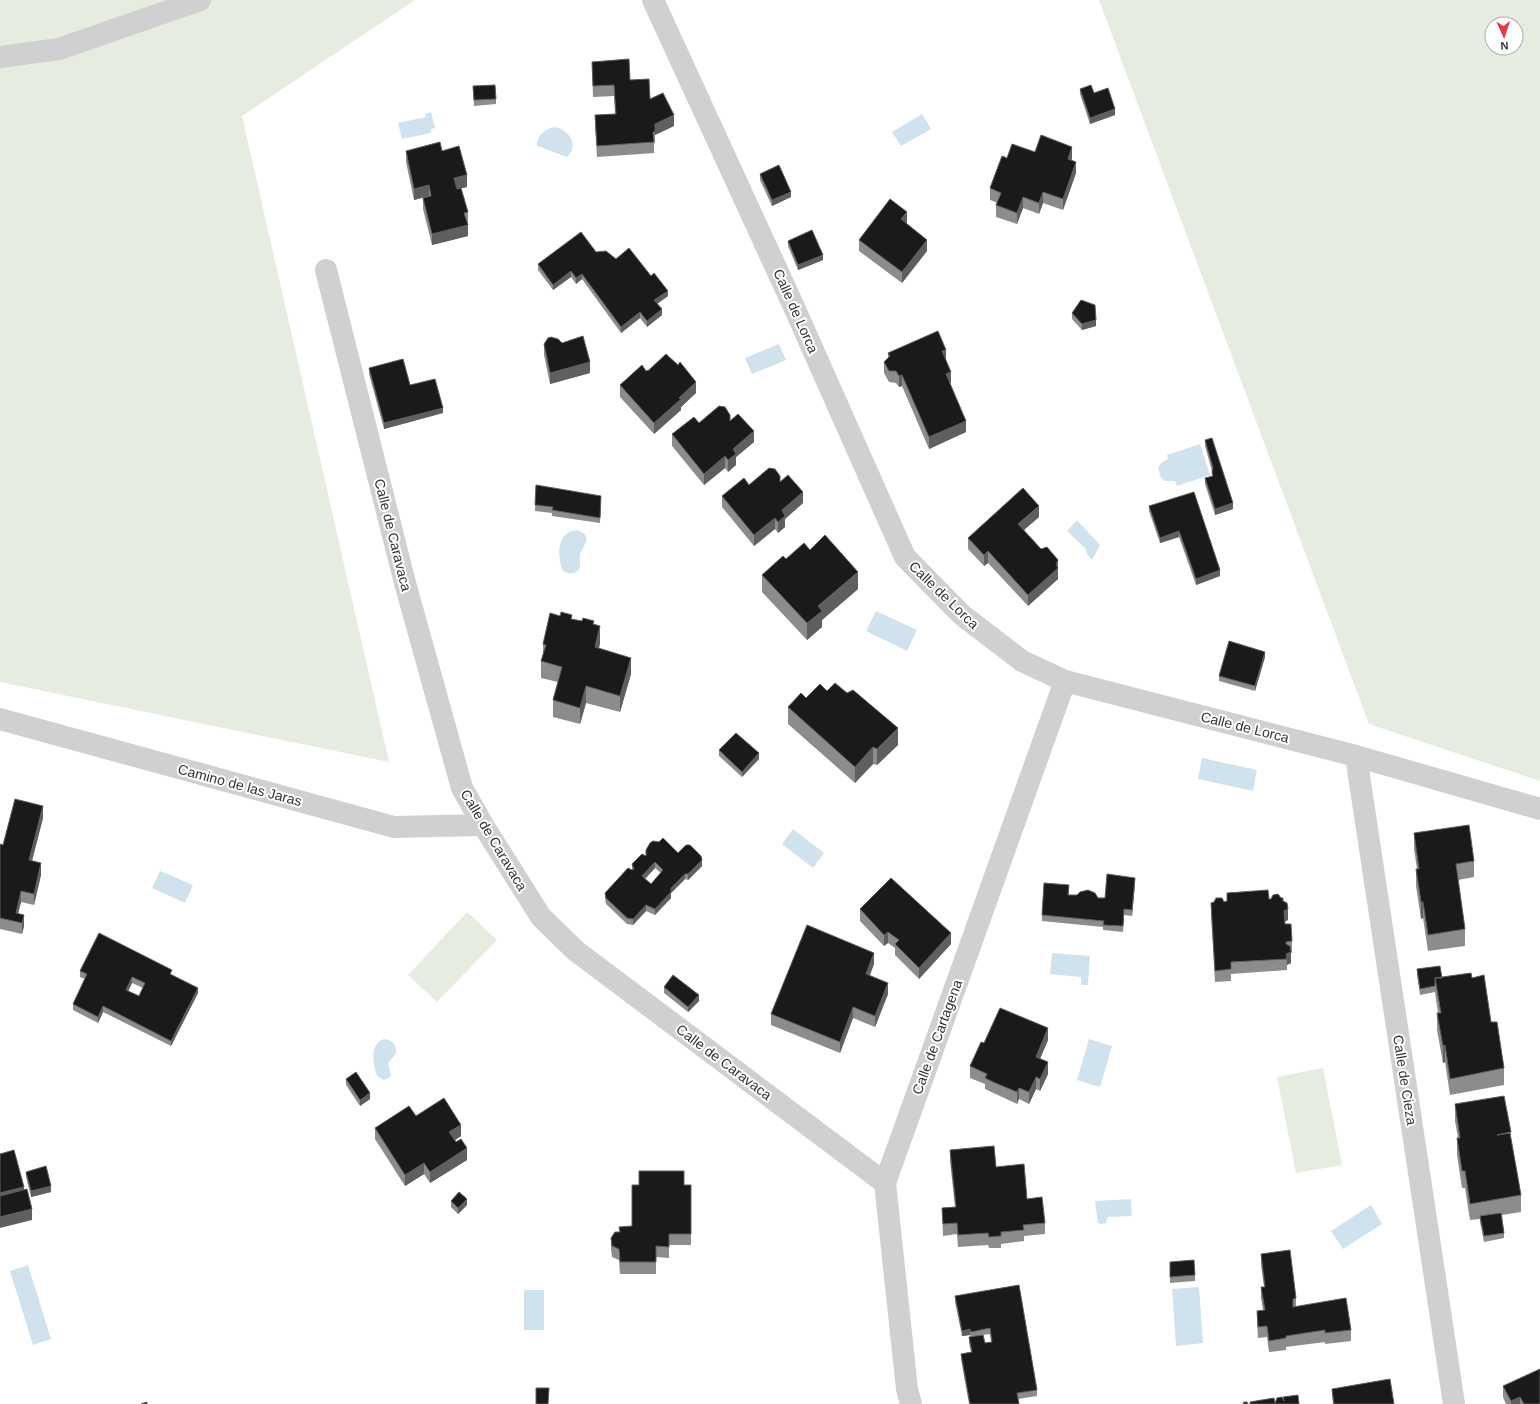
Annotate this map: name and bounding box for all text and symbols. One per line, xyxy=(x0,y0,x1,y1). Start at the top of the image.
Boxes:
north arrow xyxy=(1484,16,1524,56)
text: N xyxy=(1500,40,1509,52)
street label: Calle de Lorca xyxy=(770,267,822,356)
street label: Calle de Caravaca xyxy=(371,477,415,593)
street label: Calle de Lorca xyxy=(906,558,982,632)
street label: Calle de Lorca xyxy=(1199,708,1291,746)
street label: Camino de las Jaras xyxy=(176,761,304,809)
street label: Calle de Caravaca xyxy=(457,787,531,894)
street label: Calle de Cartagena xyxy=(909,977,965,1096)
street label: Calle de Caravaca xyxy=(673,1021,775,1103)
street label: Calle de Cieza xyxy=(1390,1034,1420,1126)

